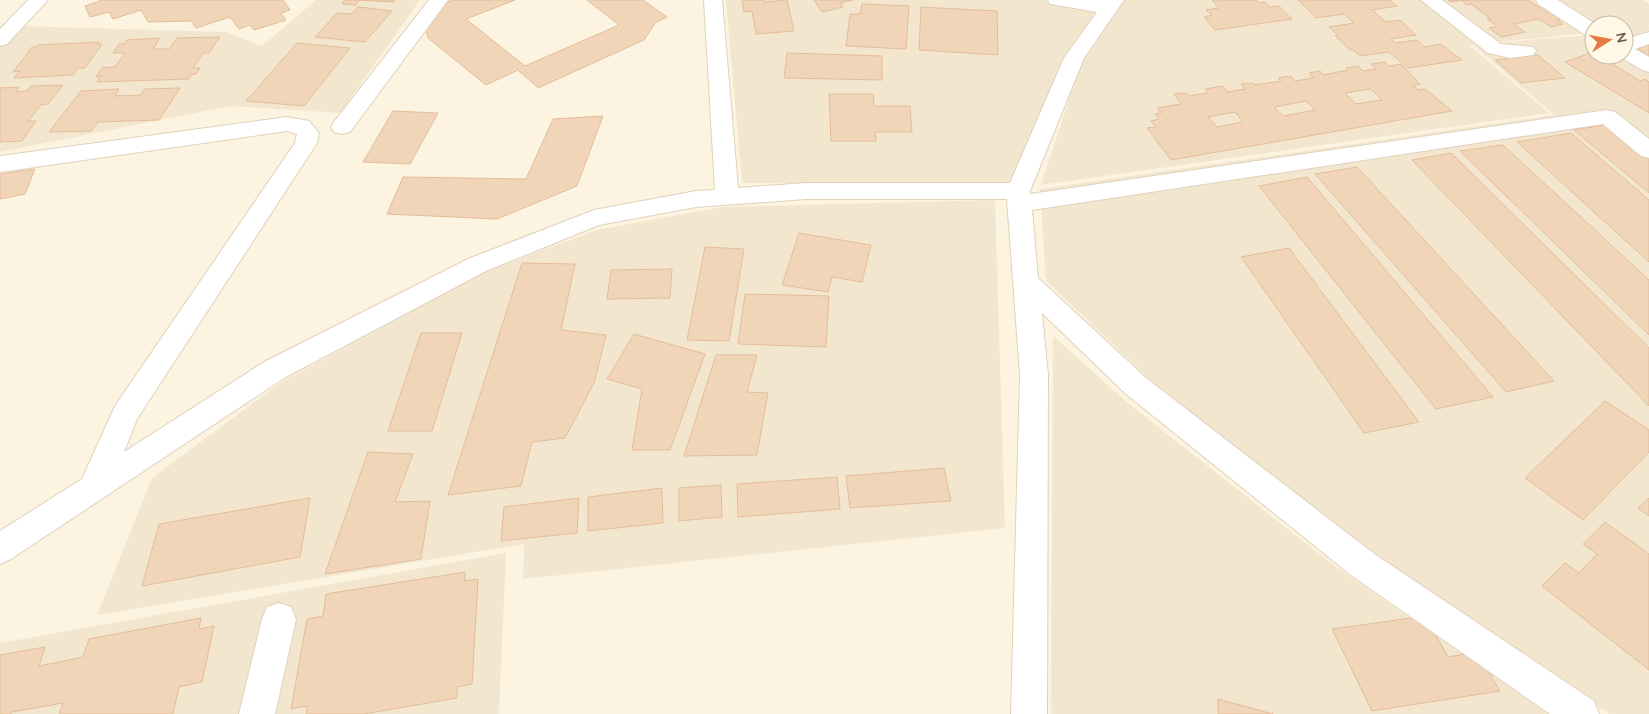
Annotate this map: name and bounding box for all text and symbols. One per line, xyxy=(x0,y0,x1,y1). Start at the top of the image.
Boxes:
north arrow xyxy=(1584,15,1634,65)
text: N xyxy=(1612,31,1632,44)

